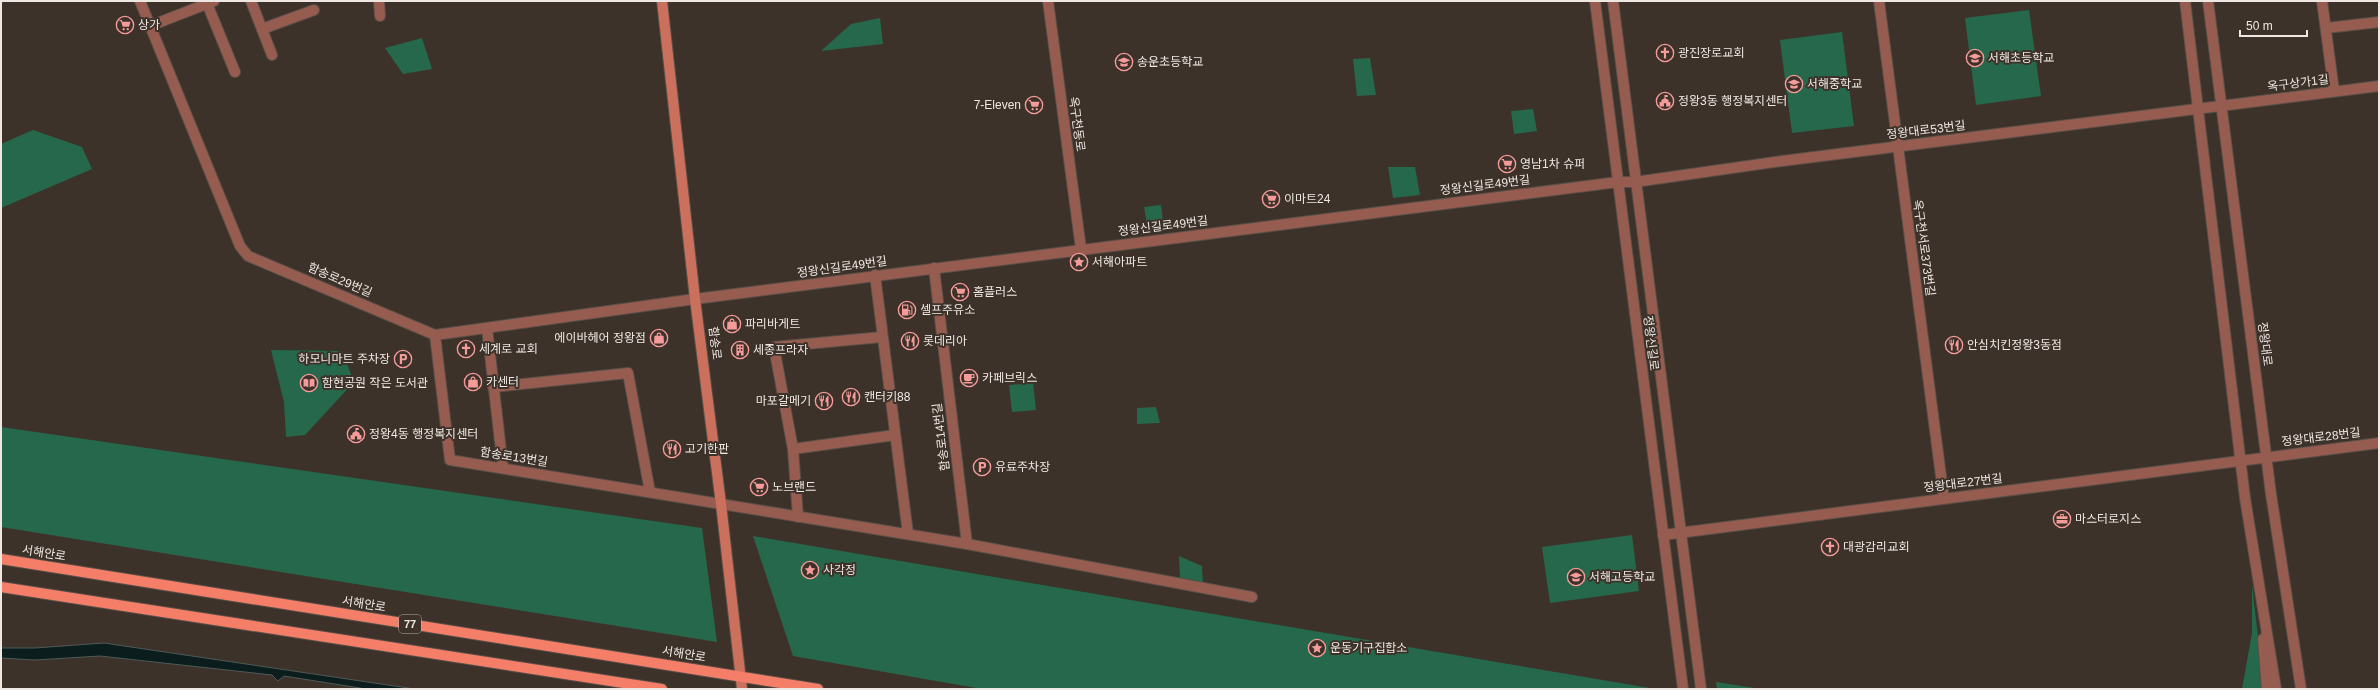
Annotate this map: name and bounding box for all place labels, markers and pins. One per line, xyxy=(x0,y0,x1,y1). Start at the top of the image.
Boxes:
supermarket icon: 상가 xyxy=(115,15,135,35)
place label: 상가 xyxy=(138,18,160,32)
church icon: 광진장로교회 xyxy=(1655,43,1675,63)
place label: 광진장로교회 xyxy=(1678,46,1744,60)
school or university icon: 서해초등학교 xyxy=(1965,48,1985,68)
place label: 서해초등학교 xyxy=(1988,51,2054,65)
school or university icon: 송운초등학교 xyxy=(1114,52,1134,72)
place label: 송운초등학교 xyxy=(1137,55,1203,69)
school or university icon: 서해중학교 xyxy=(1784,74,1804,94)
place label: 서해중학교 xyxy=(1807,77,1862,91)
public building icon: 정왕3동 행정복지센터 xyxy=(1655,91,1675,111)
place label: 정왕3동 행정복지센터 xyxy=(1678,94,1787,108)
supermarket icon: 7-Eleven xyxy=(1024,95,1044,115)
place label: 7-Eleven xyxy=(974,98,1021,112)
supermarket icon: 영남1차 슈퍼 xyxy=(1497,154,1517,174)
place label: 영남1차 슈퍼 xyxy=(1520,157,1585,171)
supermarket icon: 이마트24 xyxy=(1261,189,1281,209)
place label: 이마트24 xyxy=(1284,192,1331,206)
place icon: 서해아파트 xyxy=(1069,252,1089,272)
place label: 서해아파트 xyxy=(1092,255,1147,269)
supermarket icon: 홈플러스 xyxy=(950,282,970,302)
place label: 홈플러스 xyxy=(973,285,1017,299)
fuel station icon: 셀프주유소 xyxy=(897,300,917,320)
place label: 셀프주유소 xyxy=(920,303,975,317)
shop icon: 파리바게트 xyxy=(722,314,742,334)
place label: 파리바게트 xyxy=(745,317,800,331)
shop icon: 에이바헤어 정왕점 xyxy=(649,328,669,348)
place label: 에이바헤어 정왕점 xyxy=(554,331,646,345)
restaurant icon: 롯데리아 xyxy=(900,331,920,351)
place label: 롯데리아 xyxy=(923,334,967,348)
restaurant icon: 안심치킨정왕3동점 xyxy=(1944,335,1964,355)
place label: 안심치킨정왕3동점 xyxy=(1967,338,2062,352)
church icon: 세계로 교회 xyxy=(456,339,476,359)
building icon: 세종프라자 xyxy=(730,340,750,360)
place label: 세계로 교회 xyxy=(479,342,538,356)
place label: 세종프라자 xyxy=(753,343,808,357)
parking icon: 하모니마트 주차장 xyxy=(393,349,413,369)
place label: 하모니마트 주차장 xyxy=(298,352,390,366)
cafe icon: 카페브릭스 xyxy=(959,368,979,388)
place label: 카페브릭스 xyxy=(982,371,1037,385)
shop icon: 카센터 xyxy=(463,372,483,392)
library icon: 함현공원 작은 도서관 xyxy=(299,373,319,393)
place label: 카센터 xyxy=(486,375,519,389)
place label: 함현공원 작은 도서관 xyxy=(322,376,428,390)
restaurant icon: 캔터키88 xyxy=(841,387,861,407)
place label: 캔터키88 xyxy=(864,390,911,404)
restaurant icon: 마포갈메기 xyxy=(814,391,834,411)
place label: 마포갈메기 xyxy=(756,394,811,408)
public building icon: 정왕4동 행정복지센터 xyxy=(346,424,366,444)
place label: 정왕4동 행정복지센터 xyxy=(369,427,478,441)
restaurant icon: 고기한판 xyxy=(662,439,682,459)
place label: 고기한판 xyxy=(685,442,729,456)
parking icon: 유료주차장 xyxy=(972,457,992,477)
place label: 유료주차장 xyxy=(995,460,1050,474)
supermarket icon: 노브랜드 xyxy=(749,477,769,497)
place label: 노브랜드 xyxy=(772,480,816,494)
office icon: 마스터로지스 xyxy=(2052,509,2072,529)
place label: 마스터로지스 xyxy=(2075,512,2141,526)
church icon: 대광감리교회 xyxy=(1820,537,1840,557)
place label: 대광감리교회 xyxy=(1843,540,1909,554)
place icon: 사각정 xyxy=(800,560,820,580)
place label: 사각정 xyxy=(823,563,856,577)
school or university icon: 서해고등학교 xyxy=(1566,567,1586,587)
place label: 서해고등학교 xyxy=(1589,570,1655,584)
place icon: 운동기구집합소 xyxy=(1307,638,1327,658)
place label: 운동기구집합소 xyxy=(1330,641,1407,655)

